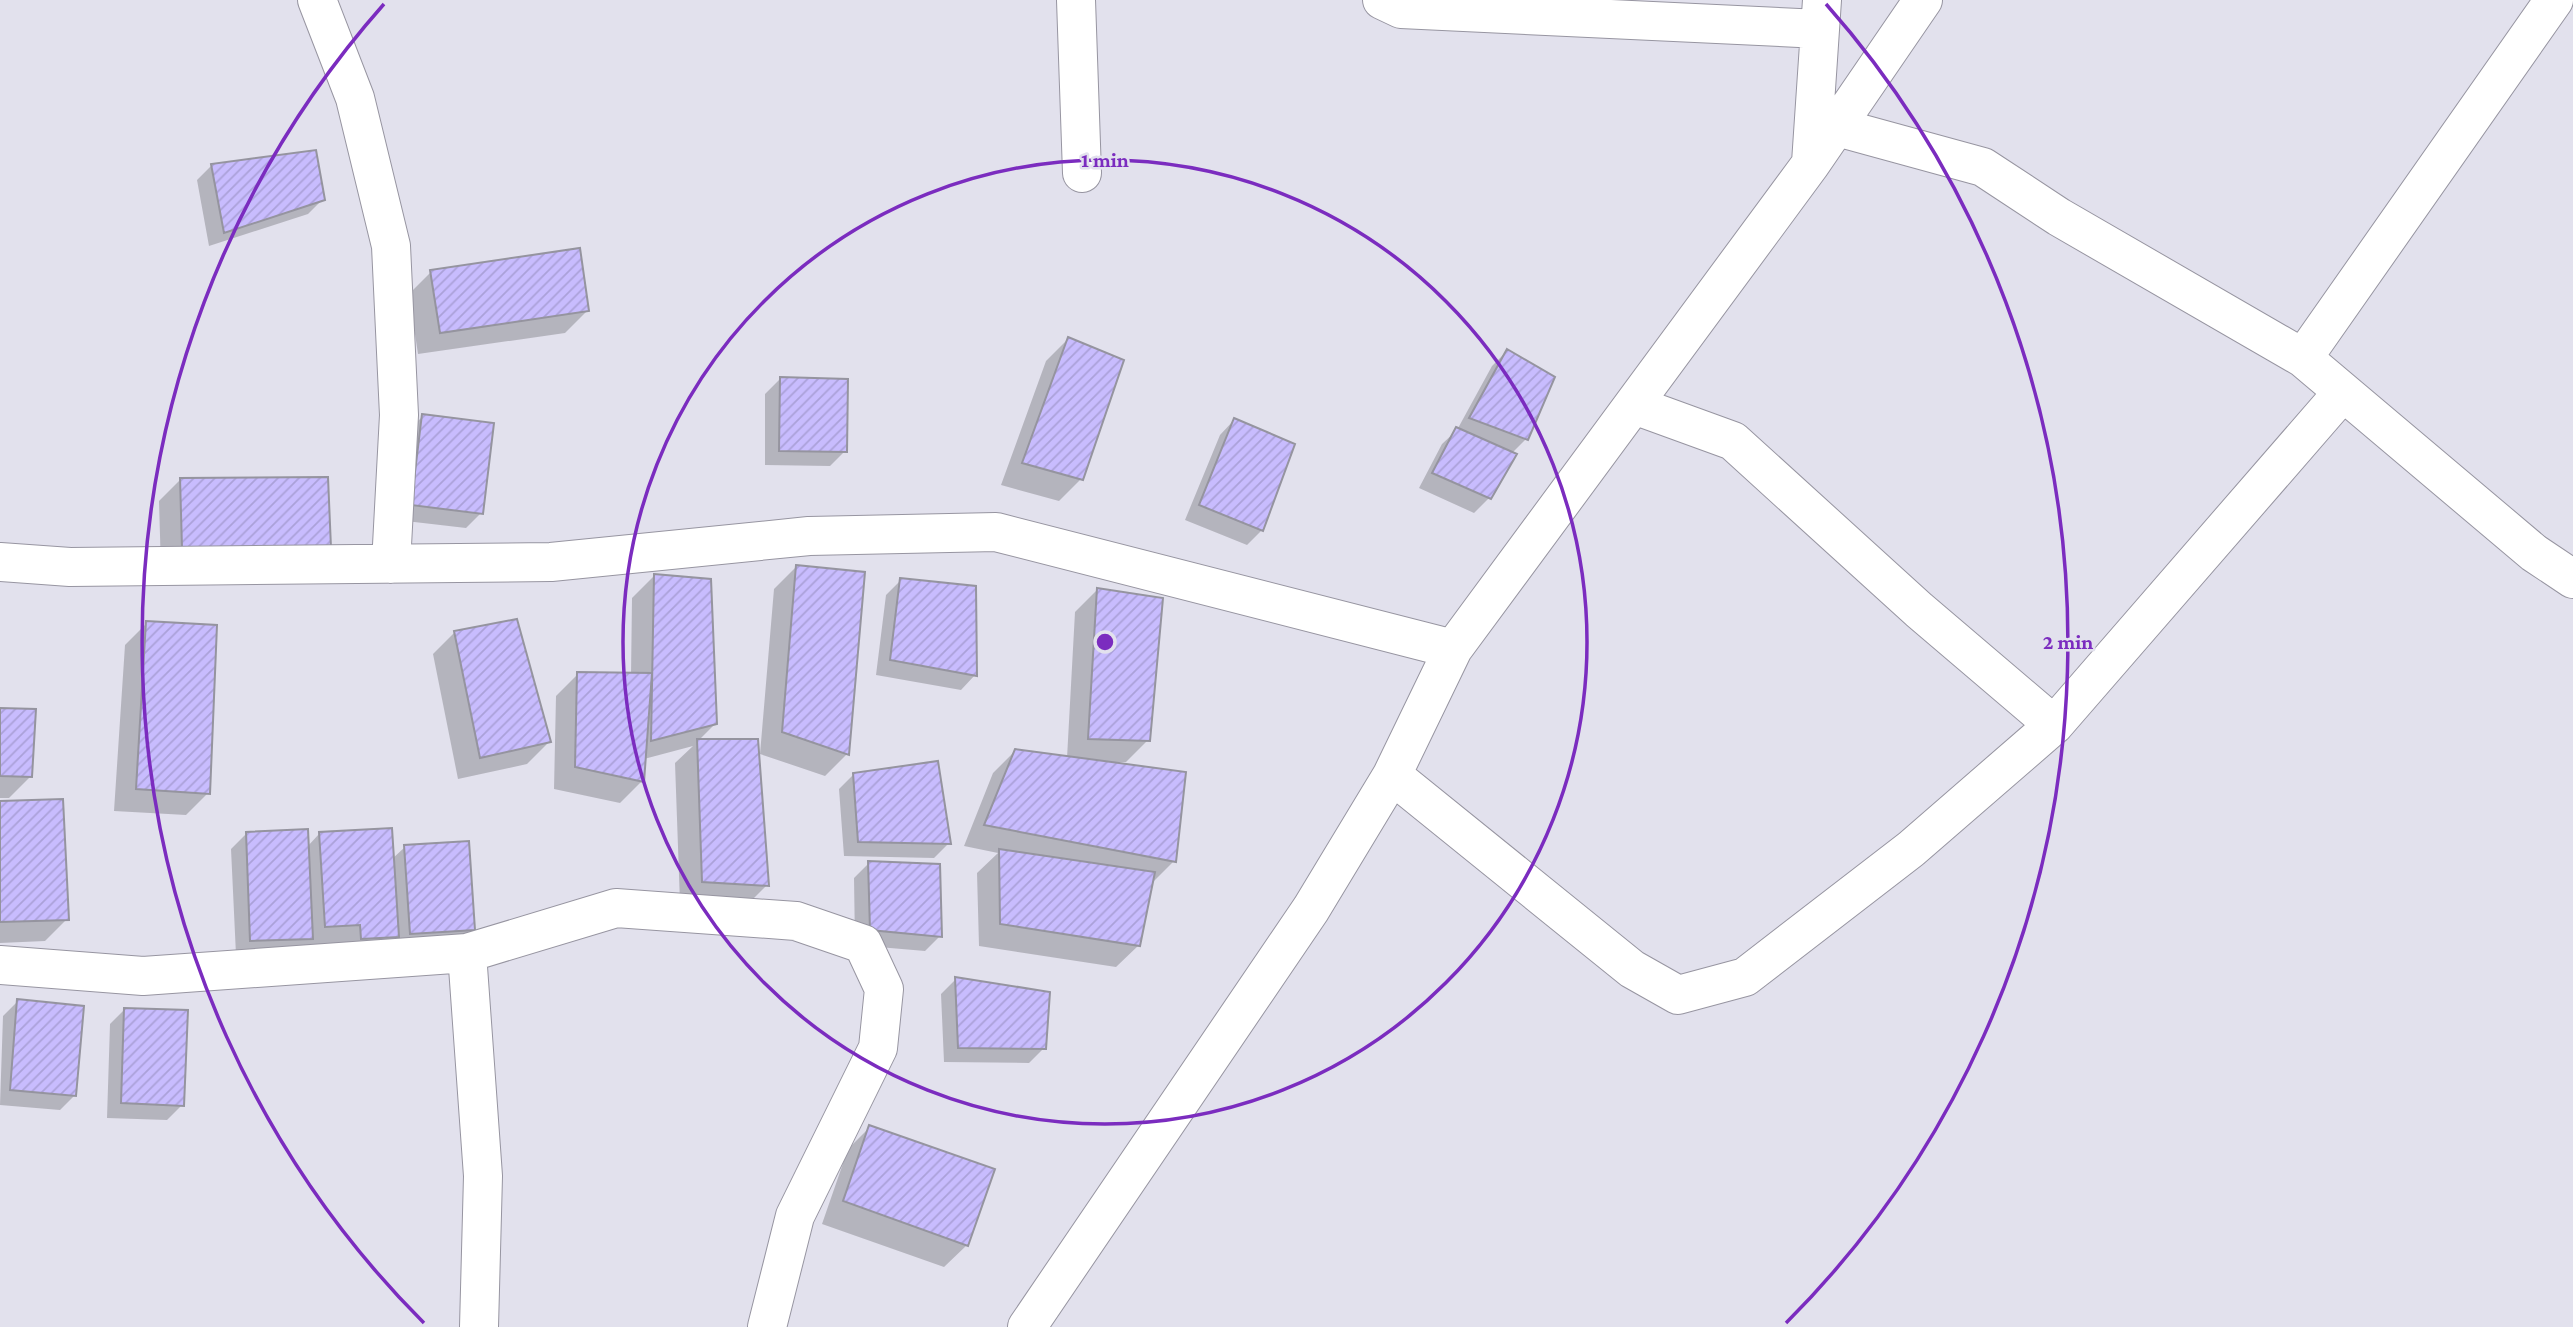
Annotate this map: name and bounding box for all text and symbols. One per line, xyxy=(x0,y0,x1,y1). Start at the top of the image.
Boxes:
text: 1 min xyxy=(1081,148,1129,172)
centre of rings xyxy=(1093,630,1117,654)
text: 2 min xyxy=(2043,630,2093,654)

